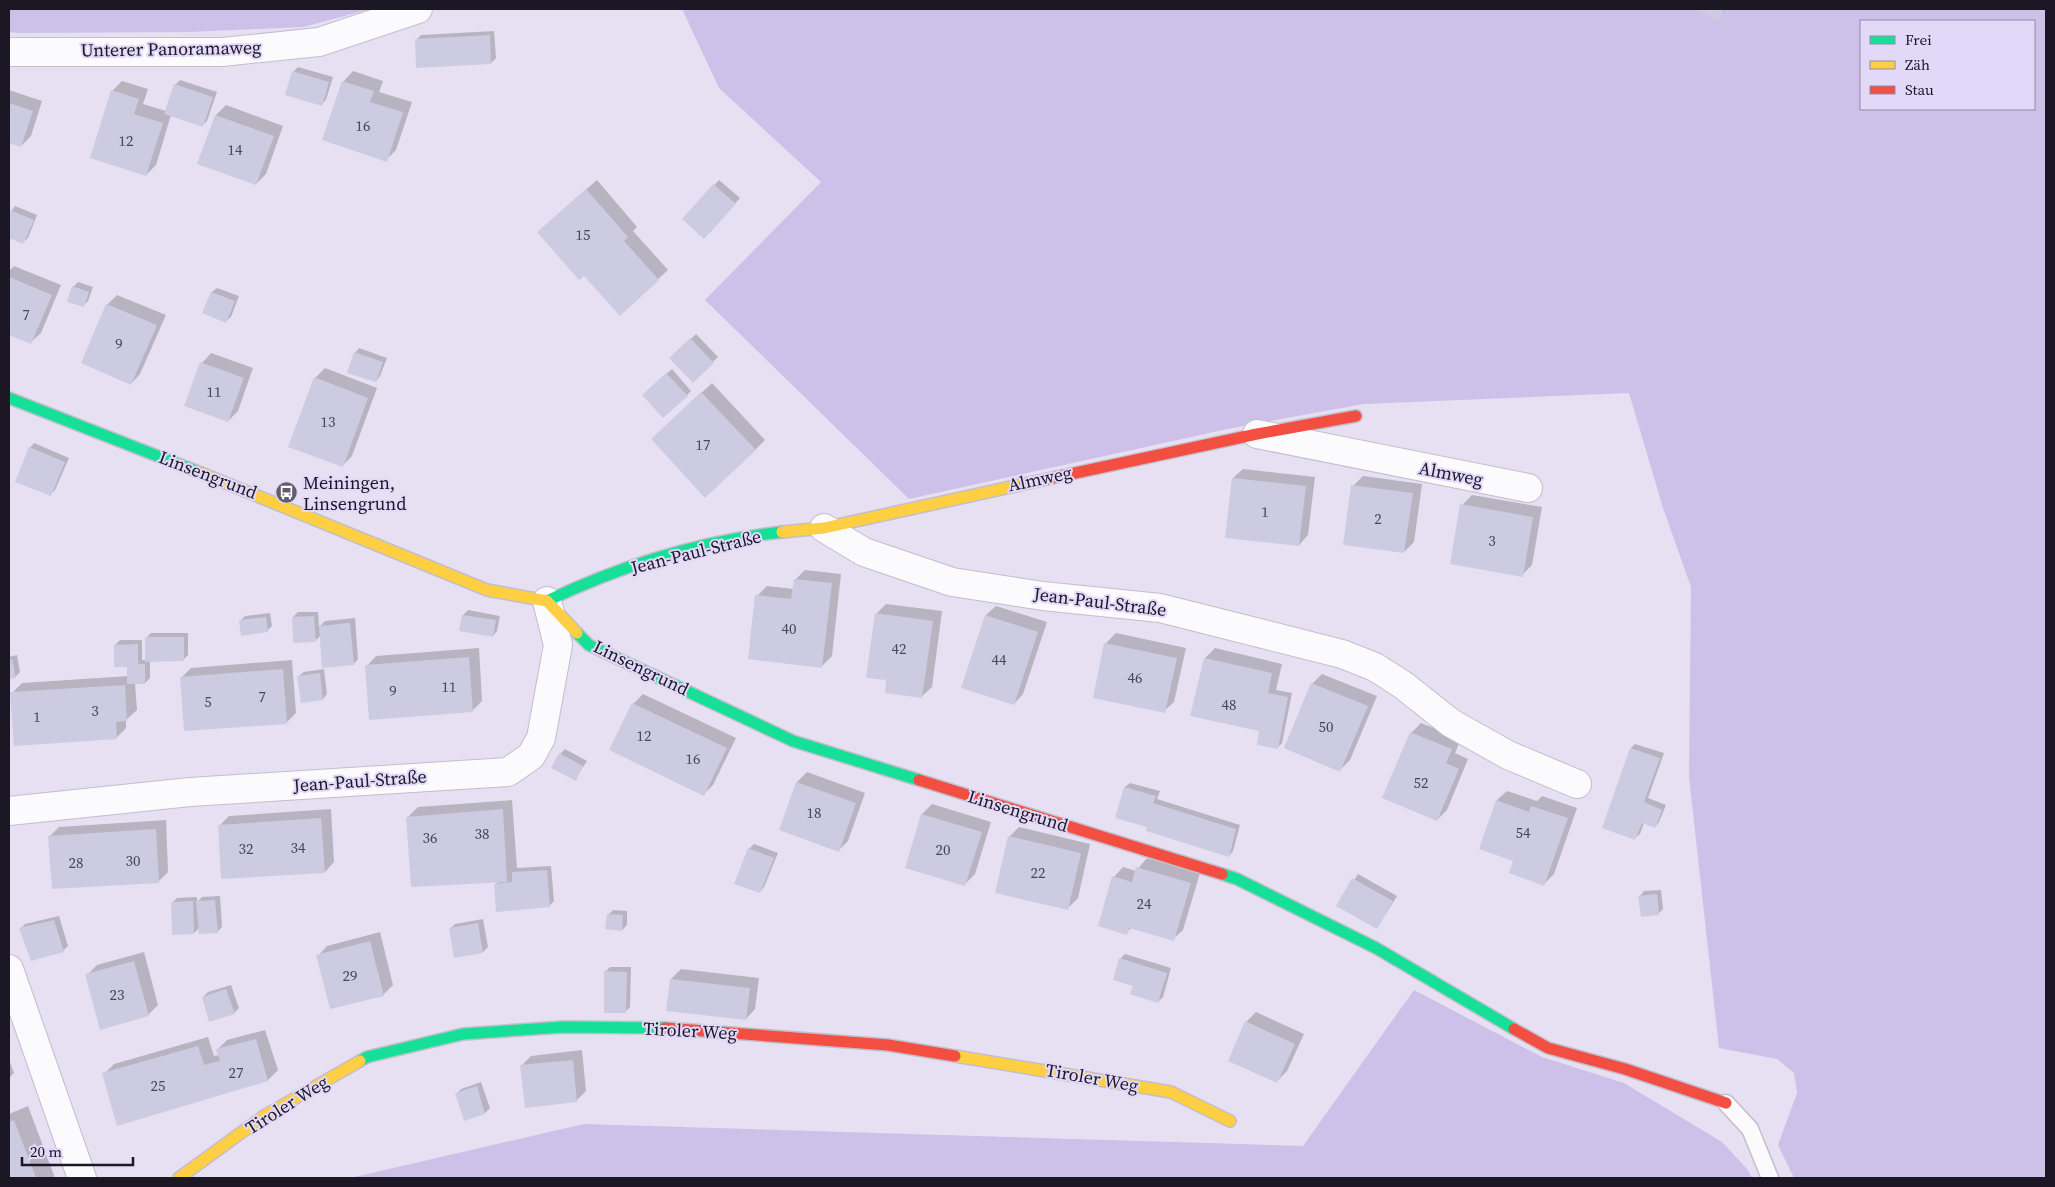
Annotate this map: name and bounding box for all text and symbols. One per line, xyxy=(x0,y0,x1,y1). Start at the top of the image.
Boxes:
legend xyxy=(1860,20,2035,110)
text: Frei xyxy=(1905,29,1932,50)
street label: Unterer Panoramaweg xyxy=(80,34,262,63)
text: Zäh xyxy=(1905,54,1930,75)
text: Stau xyxy=(1905,79,1934,100)
house number: 16 xyxy=(355,115,371,136)
house number: 12 xyxy=(118,130,134,151)
house number: 14 xyxy=(227,139,243,160)
house number: 15 xyxy=(575,224,591,245)
house number: 7 xyxy=(22,304,30,325)
house number: 9 xyxy=(115,333,123,354)
house number: 11 xyxy=(206,381,222,402)
house number: 13 xyxy=(320,411,336,432)
house number: 17 xyxy=(695,434,711,455)
street label: Linsengrund xyxy=(155,444,261,505)
street label: Almweg xyxy=(1417,455,1485,492)
street label: Almweg xyxy=(1006,460,1074,497)
place label: Meiningen, Linsengrund xyxy=(303,470,406,516)
bus stop icon: Meiningen, Linsengrund xyxy=(275,481,299,505)
house number: 1 xyxy=(1261,501,1269,522)
house number: 2 xyxy=(1374,508,1382,529)
street label: Jean-Paul-Straße xyxy=(627,523,764,580)
house number: 3 xyxy=(1488,530,1496,551)
street label: Jean-Paul-Straße xyxy=(1031,581,1168,622)
house number: 40 xyxy=(781,618,797,639)
street label: Linsengrund xyxy=(589,634,693,701)
house number: 42 xyxy=(891,638,907,659)
house number: 44 xyxy=(991,649,1007,670)
house number: 46 xyxy=(1127,667,1143,688)
house number: 11 xyxy=(441,676,457,697)
house number: 9 xyxy=(389,680,397,701)
house number: 7 xyxy=(258,686,266,707)
house number: 5 xyxy=(204,691,212,712)
house number: 48 xyxy=(1221,694,1237,715)
house number: 3 xyxy=(91,700,99,721)
house number: 1 xyxy=(33,706,41,727)
house number: 50 xyxy=(1318,716,1334,737)
house number: 12 xyxy=(636,725,652,746)
house number: 16 xyxy=(685,748,701,769)
street label: Jean-Paul-Straße xyxy=(292,763,427,798)
house number: 52 xyxy=(1413,772,1429,793)
street label: Linsengrund xyxy=(965,783,1071,838)
house number: 18 xyxy=(806,802,822,823)
house number: 54 xyxy=(1515,822,1531,843)
house number: 38 xyxy=(474,823,490,844)
house number: 36 xyxy=(422,827,438,848)
house number: 34 xyxy=(290,837,306,858)
house number: 32 xyxy=(238,838,254,859)
house number: 20 xyxy=(935,839,951,860)
house number: 30 xyxy=(125,850,141,871)
house number: 28 xyxy=(68,852,84,873)
house number: 22 xyxy=(1030,862,1046,883)
house number: 24 xyxy=(1136,893,1152,914)
house number: 29 xyxy=(342,965,358,986)
house number: 23 xyxy=(109,984,125,1005)
street label: Tiroler Weg xyxy=(643,1016,737,1045)
street label: Tiroler Weg xyxy=(1044,1057,1140,1098)
house number: 27 xyxy=(228,1062,244,1083)
street label: Tiroler Weg xyxy=(240,1069,333,1140)
house number: 25 xyxy=(150,1075,166,1096)
scale bar xyxy=(22,1134,134,1166)
text: 20 m xyxy=(30,1141,62,1162)

